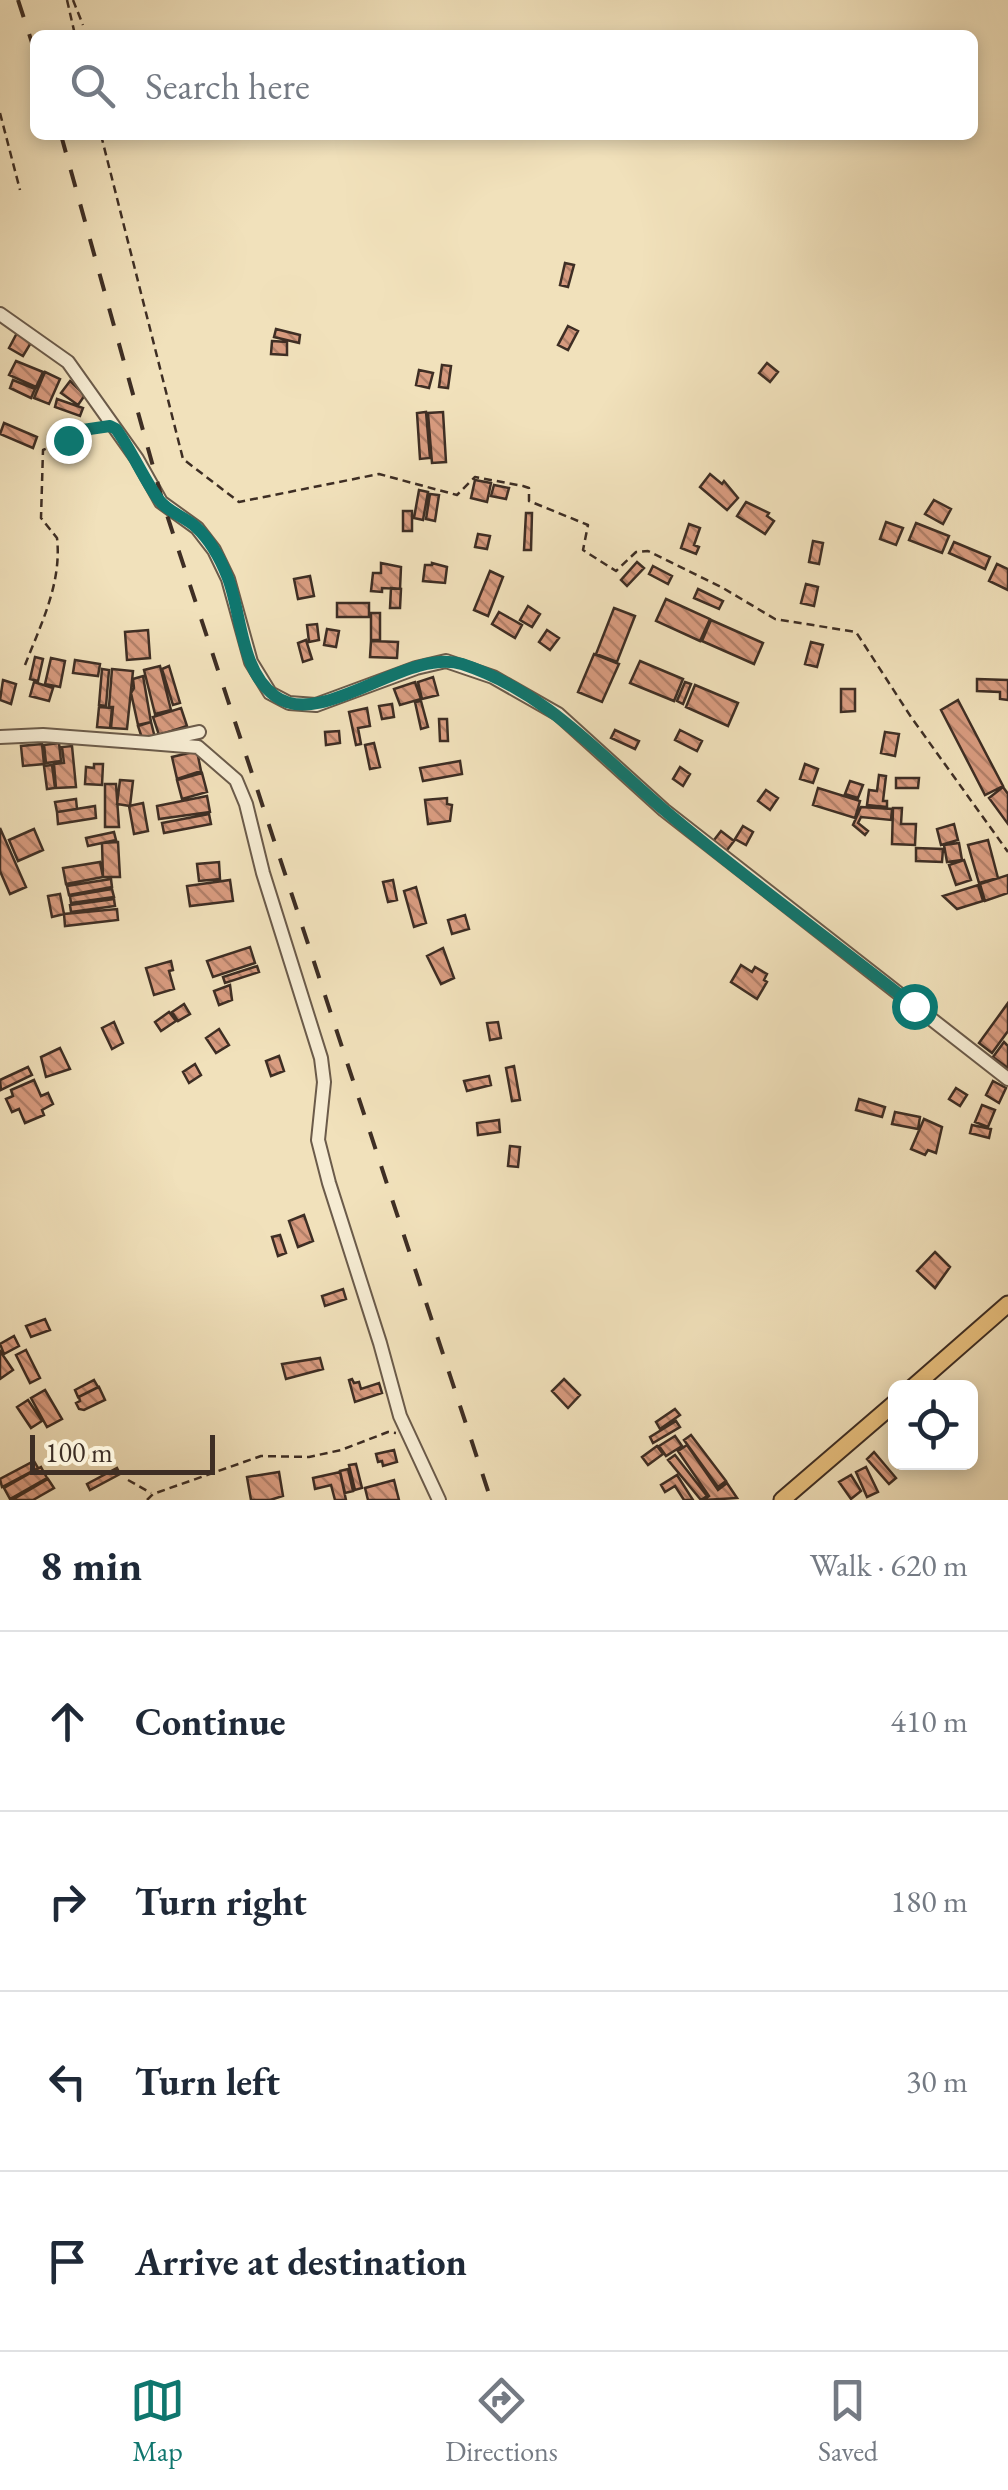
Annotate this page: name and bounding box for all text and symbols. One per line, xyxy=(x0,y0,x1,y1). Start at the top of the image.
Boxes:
search box xyxy=(30,30,978,140)
icon: search xyxy=(65,58,120,113)
text: Search here xyxy=(145,61,310,110)
route end xyxy=(46,418,92,464)
route start xyxy=(892,984,938,1030)
map controls xyxy=(888,1380,978,1470)
button: locate xyxy=(888,1380,978,1470)
scale bar xyxy=(30,1430,215,1474)
text: 100 m xyxy=(45,1434,113,1470)
text: 8 min xyxy=(40,1538,142,1593)
text: Walk · 620 m xyxy=(810,1544,968,1586)
icon: ahead xyxy=(40,1694,95,1749)
text: Continue xyxy=(135,1697,286,1746)
text: 410 m xyxy=(891,1700,968,1742)
icon: right xyxy=(40,1874,95,1929)
text: Turn right xyxy=(135,1877,307,1926)
text: 180 m xyxy=(891,1880,968,1922)
icon: left xyxy=(40,2054,95,2109)
text: Turn left xyxy=(135,2057,280,2106)
text: 30 m xyxy=(906,2060,968,2102)
icon: arrive xyxy=(40,2234,95,2289)
text: Arrive at destination xyxy=(135,2237,467,2286)
tab: Map xyxy=(130,2373,185,2469)
tab: Directions xyxy=(445,2373,558,2469)
tab: Saved xyxy=(818,2373,878,2469)

